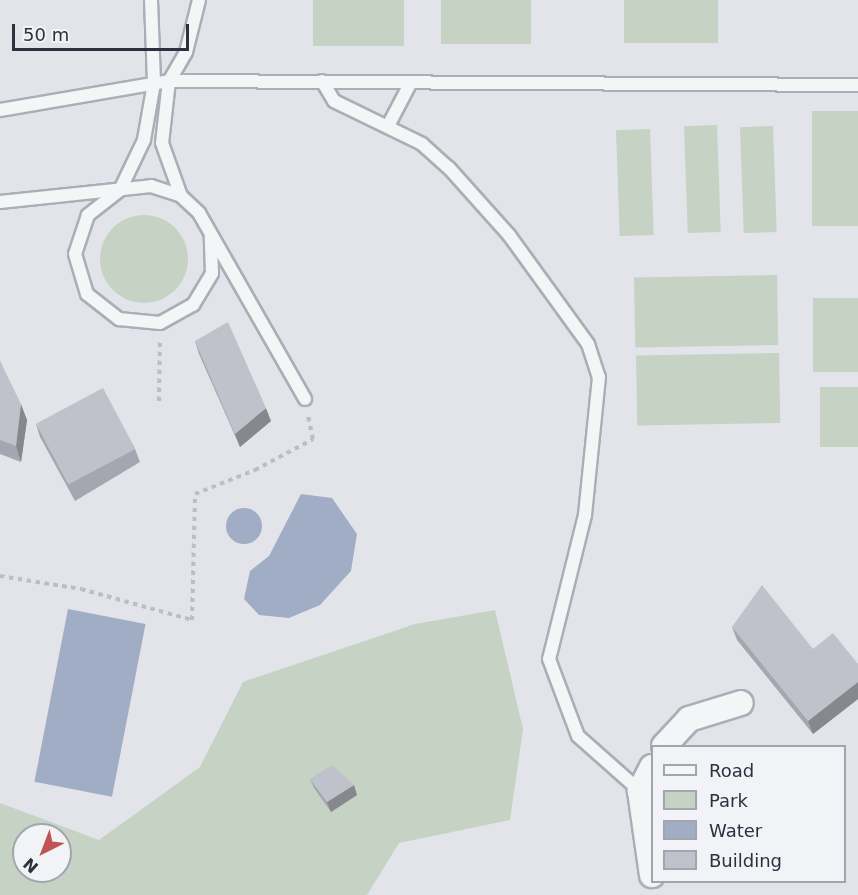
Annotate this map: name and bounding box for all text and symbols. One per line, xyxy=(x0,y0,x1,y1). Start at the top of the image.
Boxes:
scale bar xyxy=(15,12,192,50)
text: 50 m xyxy=(23,24,69,45)
legend xyxy=(651,745,846,883)
text: Road xyxy=(709,760,754,781)
text: Park xyxy=(709,790,748,811)
text: Water xyxy=(709,820,762,841)
north arrow xyxy=(12,823,72,883)
text: Building xyxy=(709,850,782,871)
text: N xyxy=(20,854,42,877)

